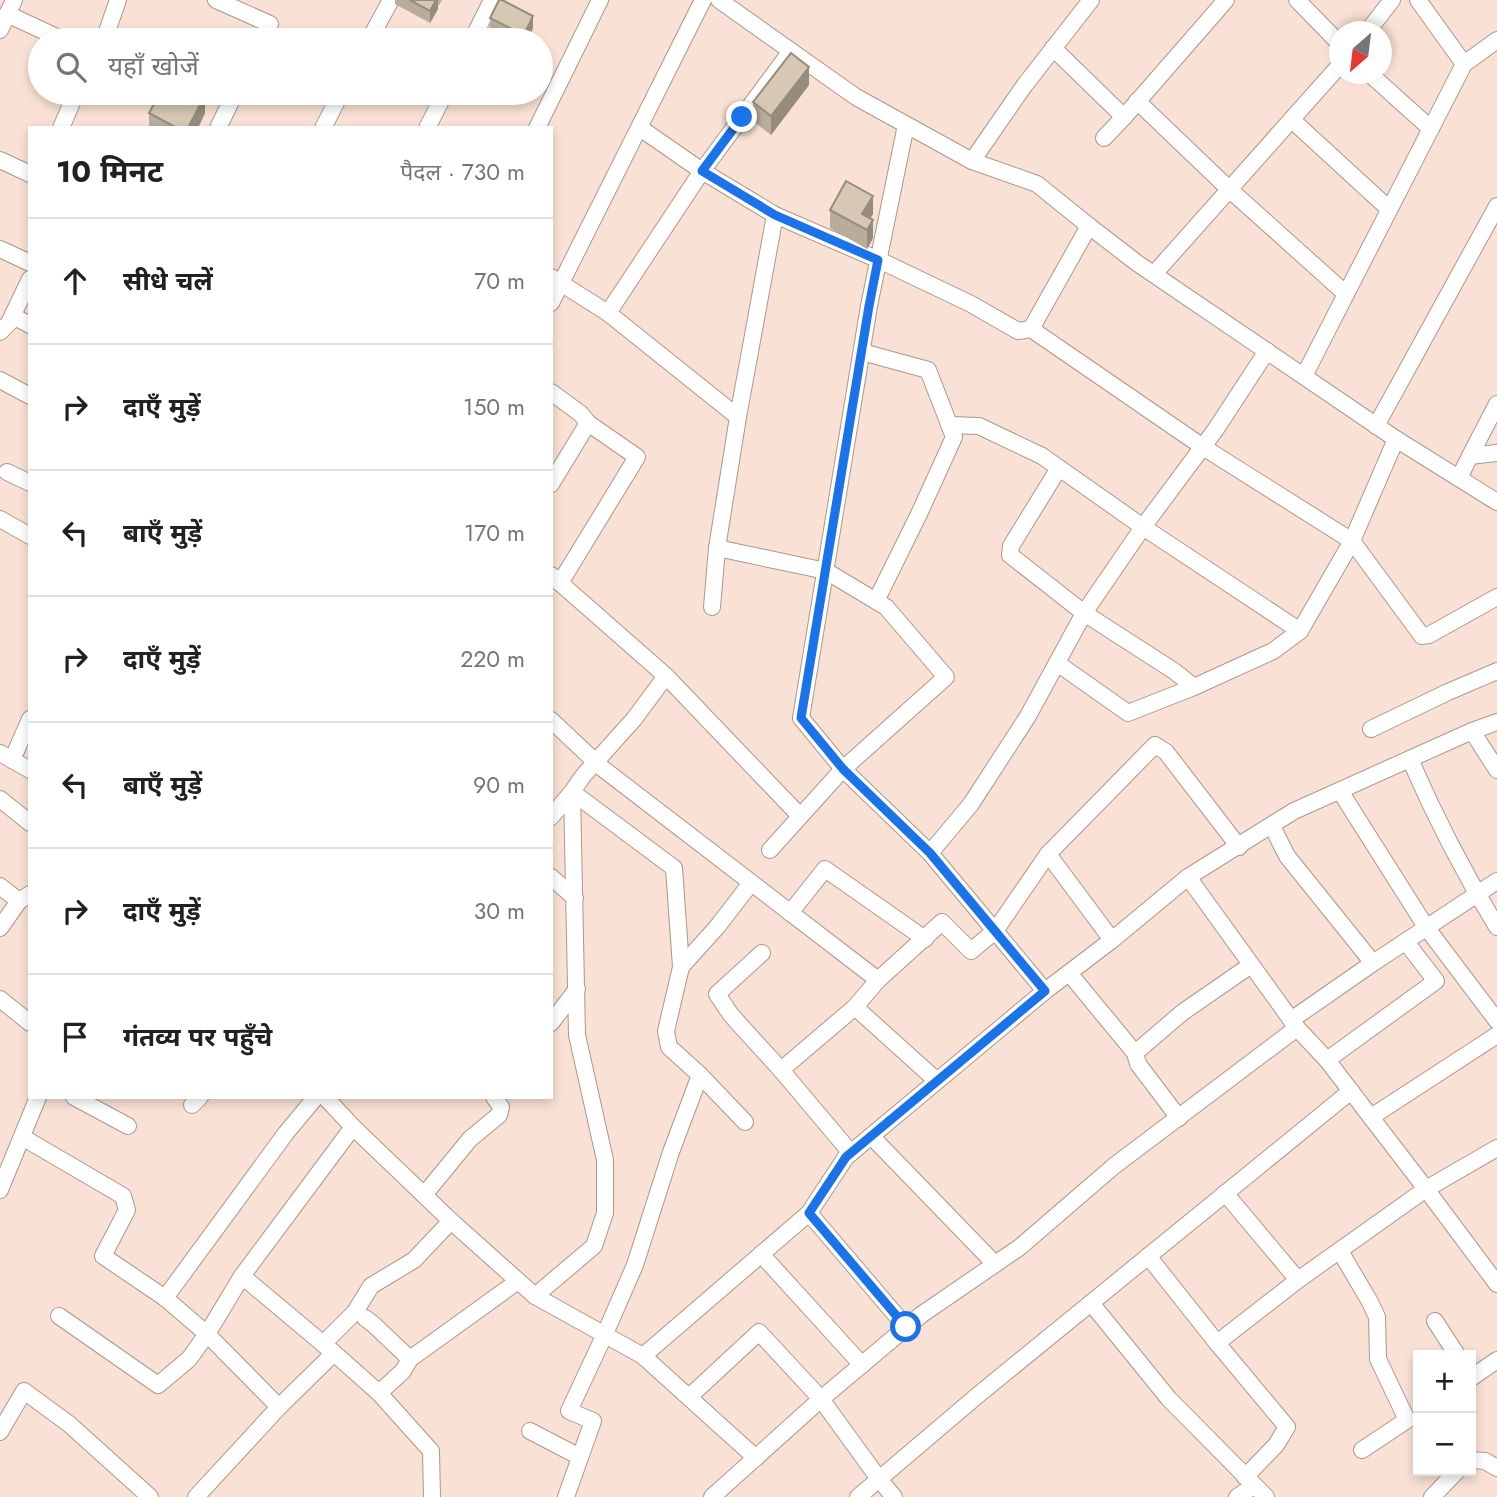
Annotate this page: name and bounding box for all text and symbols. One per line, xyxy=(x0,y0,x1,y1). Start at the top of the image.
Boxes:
north arrow xyxy=(1329,21,1392,84)
search box xyxy=(28,28,553,105)
text: यहाँ खोजें xyxy=(108,47,199,85)
icon: search xyxy=(52,48,90,86)
route end xyxy=(726,101,757,132)
text: 10 मिनट xyxy=(56,150,163,193)
text: पैदल · 730 m xyxy=(400,155,525,189)
icon: ahead xyxy=(56,262,94,300)
text: सीधे चलें xyxy=(123,262,213,300)
text: 70 m xyxy=(474,264,525,298)
icon: right xyxy=(56,388,94,426)
text: दाएँ मुड़ें xyxy=(123,388,201,426)
text: 150 m xyxy=(463,390,525,424)
icon: left xyxy=(56,514,94,552)
text: बाएँ मुड़ें xyxy=(123,514,202,552)
text: 170 m xyxy=(464,516,525,550)
icon: right xyxy=(56,640,94,678)
text: दाएँ मुड़ें xyxy=(123,640,201,678)
text: 220 m xyxy=(460,642,525,676)
icon: left xyxy=(56,766,94,804)
text: बाएँ मुड़ें xyxy=(123,766,202,804)
text: 90 m xyxy=(473,768,525,802)
icon: right xyxy=(56,892,94,930)
text: दाएँ मुड़ें xyxy=(123,892,201,930)
text: 30 m xyxy=(474,894,525,928)
icon: arrive xyxy=(56,1018,94,1056)
text: गंतव्य पर पहुँचे xyxy=(123,1018,272,1056)
route start xyxy=(890,1311,921,1342)
map controls xyxy=(1413,1350,1476,1476)
button: + xyxy=(1413,1350,1476,1413)
button: − xyxy=(1413,1413,1476,1476)

